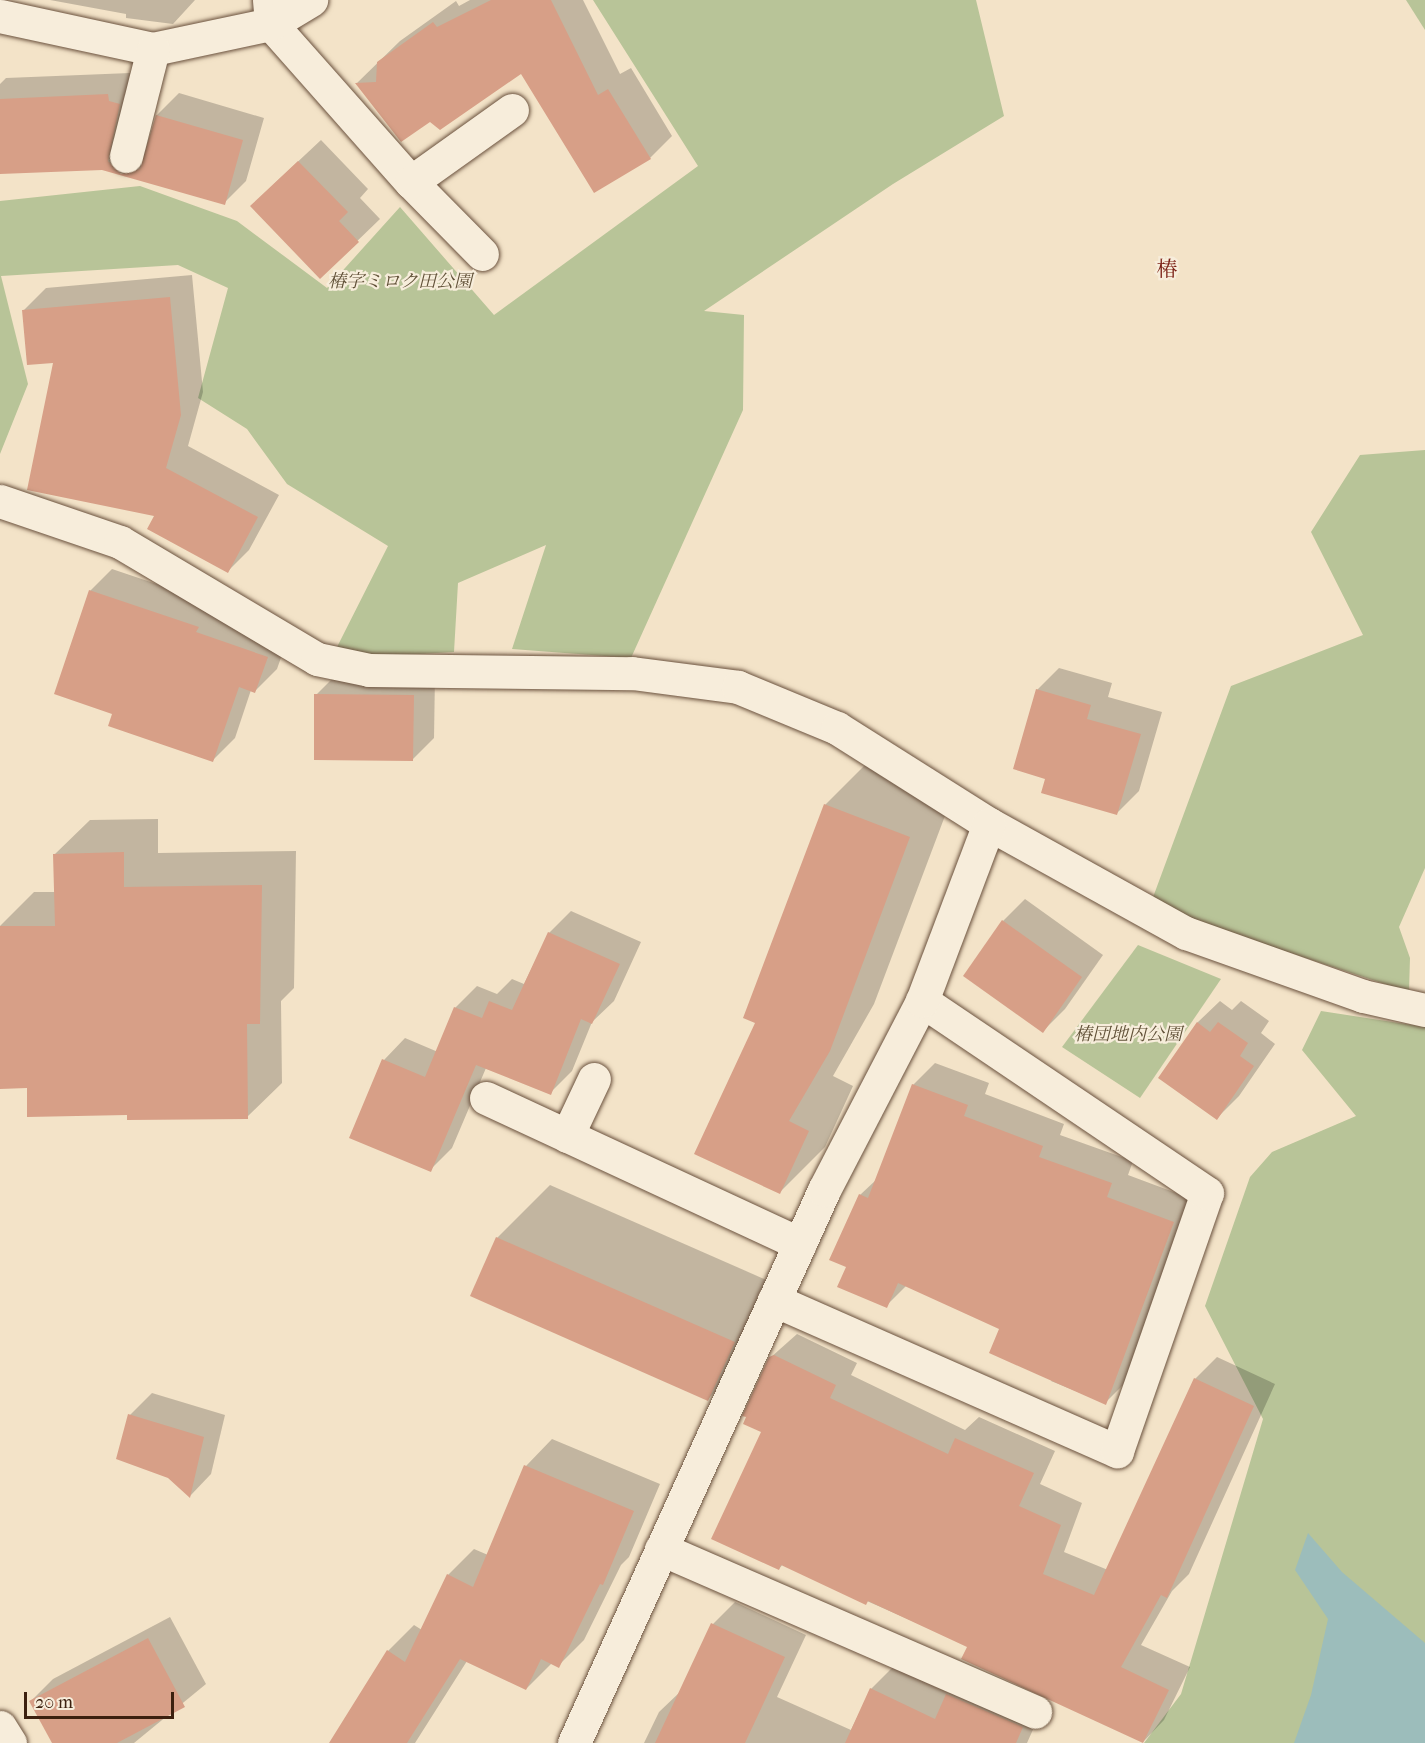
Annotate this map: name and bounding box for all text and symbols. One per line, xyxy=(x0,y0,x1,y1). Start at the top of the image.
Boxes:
district label: 椿 xyxy=(1157,256,1177,282)
park label: 椿字ミロク田公園 xyxy=(328,271,472,293)
park label: 椿団地内公園 xyxy=(1074,1024,1182,1046)
scale bar xyxy=(27,1680,177,1718)
text: 20 m xyxy=(35,1692,73,1713)

